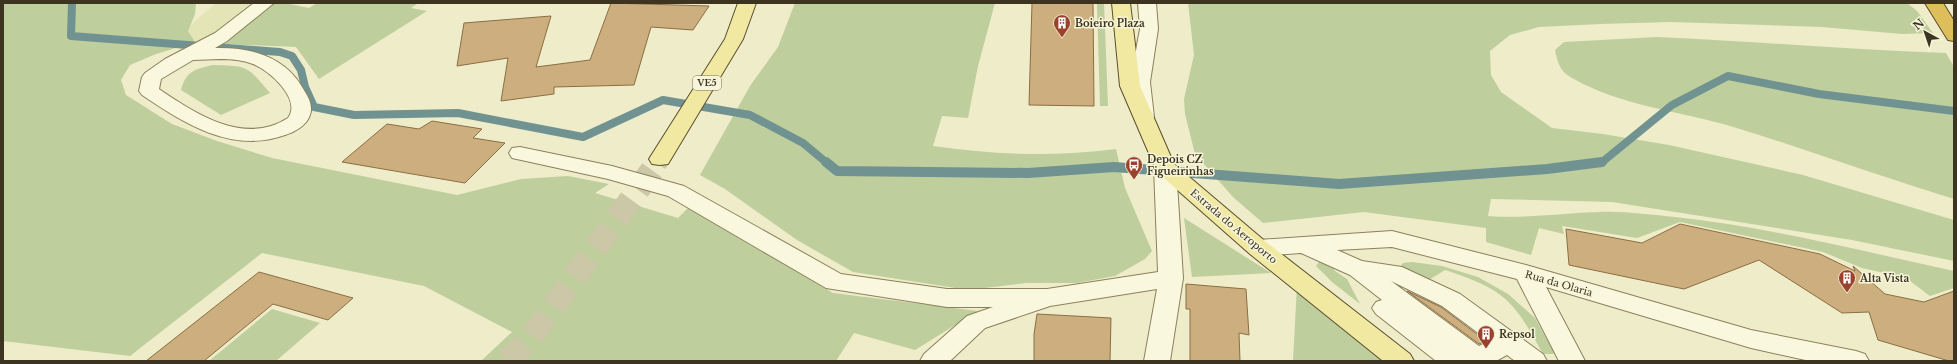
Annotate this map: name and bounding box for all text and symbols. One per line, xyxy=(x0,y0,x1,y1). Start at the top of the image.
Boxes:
north arrow xyxy=(1905,12,1945,52)
building icon: Boieiro Plaza xyxy=(1052,13,1072,38)
text: N xyxy=(1910,15,1928,33)
place label: Boieiro Plaza xyxy=(1075,17,1145,30)
road number: VE5 xyxy=(693,76,721,90)
place label: Depois CZ Figueirinhas xyxy=(1147,153,1214,178)
bus stop icon: Depois CZ Figueirinhas xyxy=(1124,155,1144,180)
street label: Estrada do Aeroporto xyxy=(1188,186,1280,267)
street label: Rua da Olaria xyxy=(1524,268,1595,299)
building icon: Alta Vista xyxy=(1837,268,1857,293)
place label: Alta Vista xyxy=(1859,272,1909,285)
building icon: Repsol xyxy=(1476,324,1496,349)
place label: Repsol xyxy=(1499,328,1535,341)

